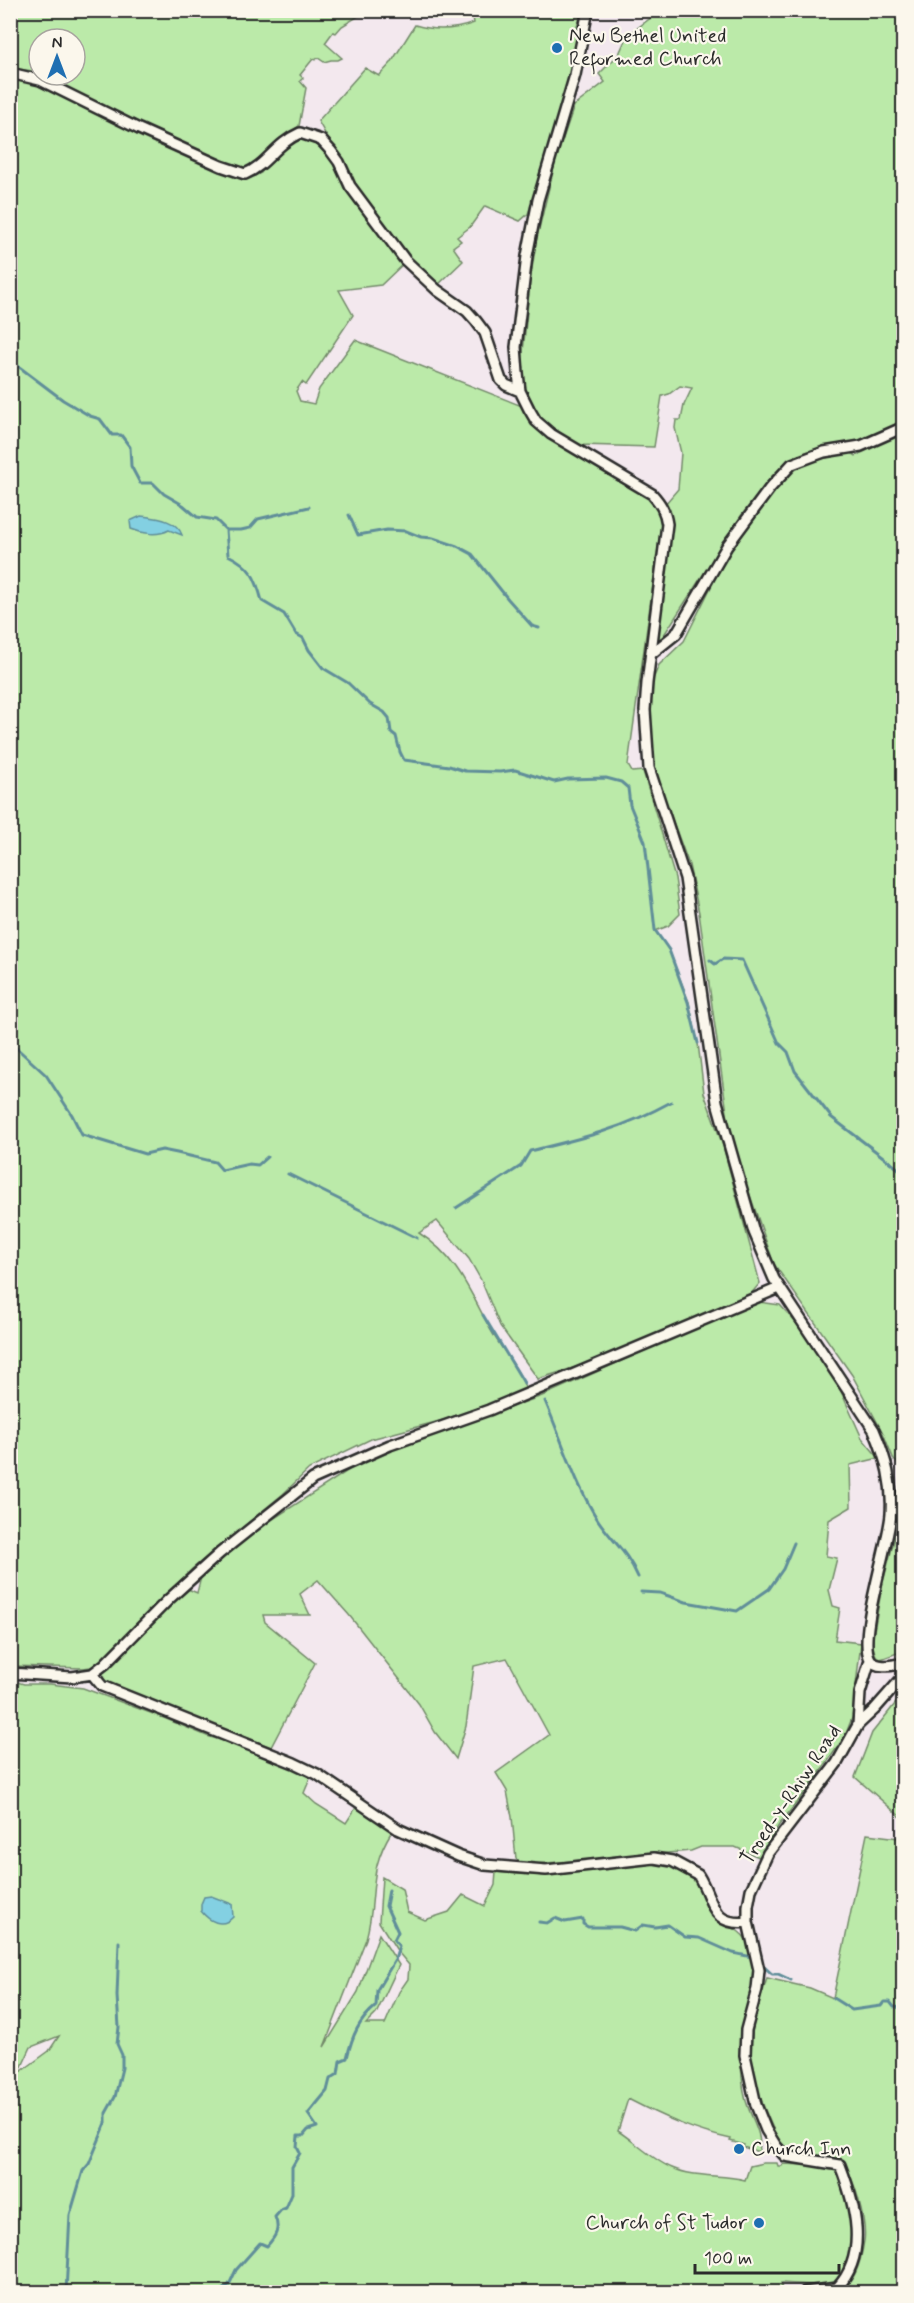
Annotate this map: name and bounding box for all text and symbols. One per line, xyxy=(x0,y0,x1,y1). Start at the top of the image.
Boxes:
place label: New Bethel United Reformed Church xyxy=(569,23,726,75)
north arrow xyxy=(27,27,87,87)
text: N xyxy=(52,33,62,54)
marker: New Bethel United Reformed Church xyxy=(550,41,564,55)
street label: Troed-y-Rhiw Road xyxy=(734,1720,848,1870)
place label: Church Inn xyxy=(751,2136,852,2163)
marker: Church Inn xyxy=(732,2142,746,2156)
place label: Church of St Tudor xyxy=(586,2210,748,2237)
marker: Church of St Tudor xyxy=(752,2216,766,2230)
scale bar xyxy=(695,2237,839,2275)
text: 100 m xyxy=(704,2247,752,2271)

